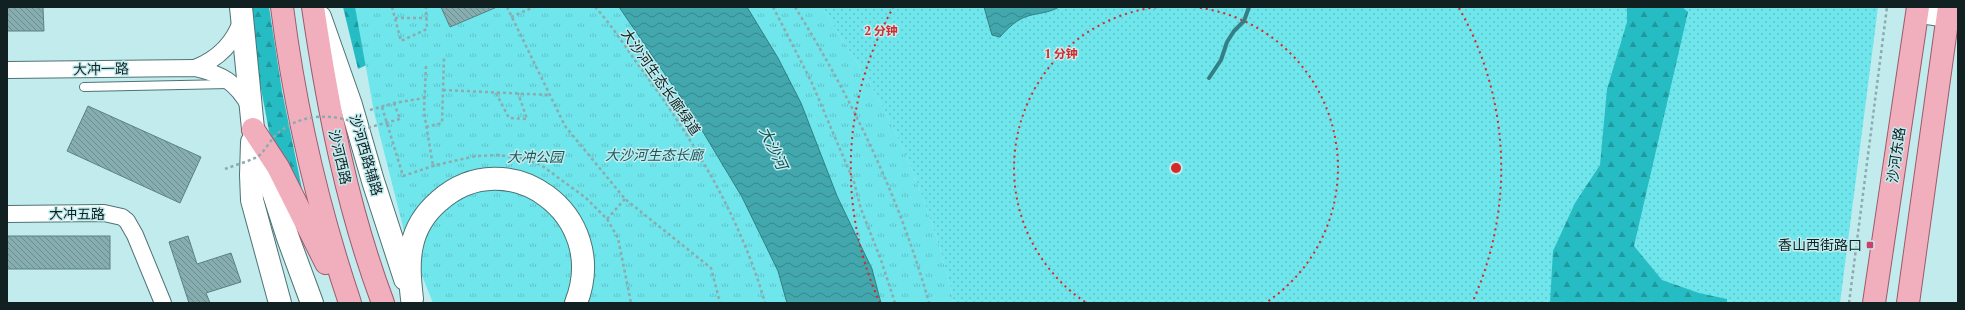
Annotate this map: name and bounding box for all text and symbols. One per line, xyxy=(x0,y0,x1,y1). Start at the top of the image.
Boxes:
text: 2 分钟 xyxy=(864,22,898,41)
street label: 大沙河生态长廊绿道 xyxy=(616,25,705,140)
text: 1 分钟 xyxy=(1044,45,1078,64)
street label: 大冲一路 xyxy=(73,59,129,80)
street label: 沙河西路辅路 xyxy=(344,112,387,198)
water label: 大沙河 xyxy=(753,123,794,176)
street label: 沙河东路 xyxy=(1882,126,1911,184)
street label: 沙河西路 xyxy=(323,127,356,187)
park label: 大沙河生态长廊 xyxy=(605,145,705,166)
park label: 大冲公园 xyxy=(507,147,565,168)
centre of rings xyxy=(1169,161,1183,175)
street label: 大冲五路 xyxy=(49,204,105,225)
place label: 香山西街路口 xyxy=(1778,235,1862,256)
marker: 香山西街路口 xyxy=(1865,240,1875,250)

